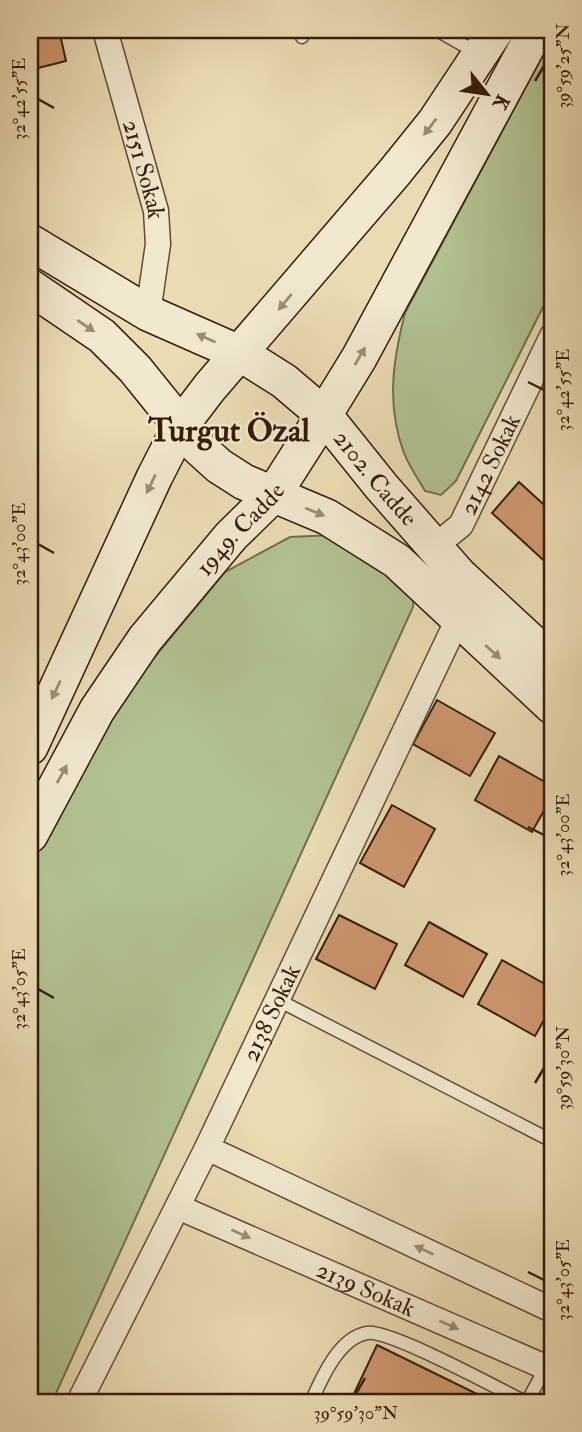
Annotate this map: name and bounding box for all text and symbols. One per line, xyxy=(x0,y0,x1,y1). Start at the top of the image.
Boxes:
text: 39°59'25"N xyxy=(552,23,575,109)
text: 32°42'55"E xyxy=(8,58,31,140)
north arrow xyxy=(452,60,522,130)
text: K xyxy=(487,90,515,114)
street label: 2151 Sokak xyxy=(116,116,172,221)
one-way arrow xyxy=(423,117,438,135)
one-way arrow xyxy=(278,293,293,310)
one-way arrow xyxy=(77,319,95,333)
one-way arrow xyxy=(196,332,216,344)
one-way arrow xyxy=(354,347,366,366)
text: 32°42'55"E xyxy=(552,349,575,431)
street label: 2142 Sokak xyxy=(453,408,528,520)
district label: Turgut Özal xyxy=(147,411,310,451)
street label: 2102. Cadde xyxy=(327,424,424,532)
one-way arrow xyxy=(145,474,157,494)
street label: 1949. Cadde xyxy=(189,477,292,582)
text: 32°43'00"E xyxy=(8,503,31,585)
one-way arrow xyxy=(305,507,326,518)
one-way arrow xyxy=(484,643,501,659)
one-way arrow xyxy=(50,680,61,701)
one-way arrow xyxy=(56,765,68,784)
text: 32°43'00"E xyxy=(552,794,575,876)
text: 32°43'05"E xyxy=(8,948,31,1030)
street label: 2138 Sokak xyxy=(235,959,308,1066)
text: 39°59'30"N xyxy=(552,1026,575,1110)
one-way arrow xyxy=(231,1228,251,1240)
text: 32°43'05"E xyxy=(552,1239,575,1321)
one-way arrow xyxy=(414,1244,434,1256)
street label: 2139 Sokak xyxy=(312,1254,421,1324)
one-way arrow xyxy=(439,1320,460,1331)
text: 39°59'30"N xyxy=(314,1402,398,1425)

